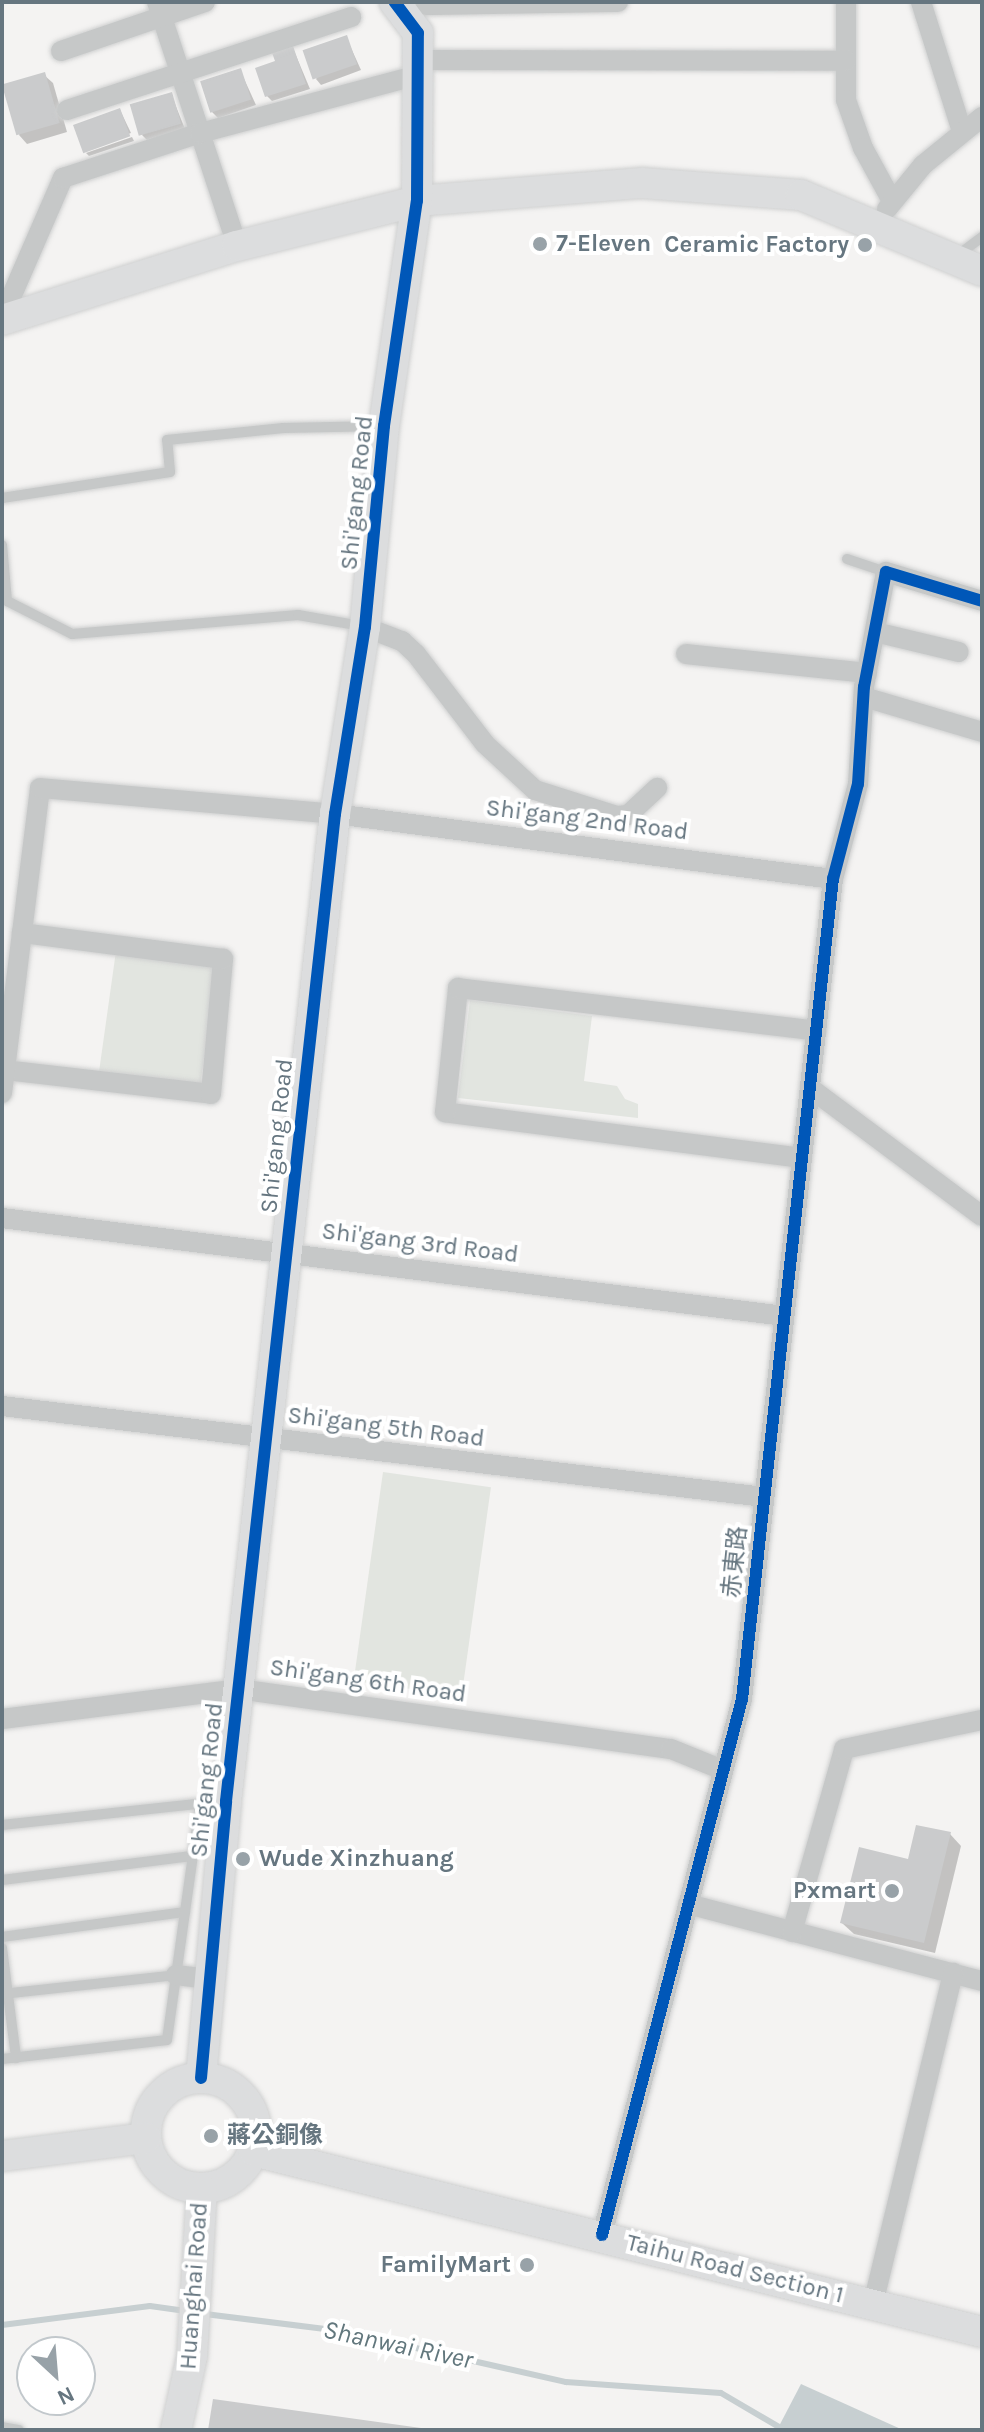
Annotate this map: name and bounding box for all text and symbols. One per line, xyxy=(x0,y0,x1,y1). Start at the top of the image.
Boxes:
place label: 7-Eleven xyxy=(556,230,651,258)
place label: Ceramic Factory xyxy=(664,231,849,259)
marker: 7-Eleven xyxy=(531,235,549,253)
marker: Ceramic Factory xyxy=(856,236,874,254)
street label: Shi'gang Road xyxy=(335,414,379,572)
street label: Shi'gang 2nd Road xyxy=(484,793,690,847)
street label: Shi'gang Road xyxy=(255,1057,299,1215)
street label: Shi'gang 3rd Road xyxy=(320,1217,520,1269)
street label: Shi'gang 5th Road xyxy=(286,1401,486,1453)
street label: 赤東路 xyxy=(717,1525,753,1599)
street label: Shi'gang 6th Road xyxy=(268,1653,468,1709)
street label: Shi'gang Road xyxy=(185,1701,229,1859)
place label: Wude Xinzhuang xyxy=(259,1845,454,1873)
marker: Wude Xinzhuang xyxy=(234,1850,252,1868)
place label: Pxmart xyxy=(793,1877,876,1905)
marker: Pxmart xyxy=(883,1882,901,1900)
place label: 蔣公銅像 xyxy=(227,2122,323,2150)
marker: 蔣公銅像 xyxy=(202,2127,220,2145)
street label: Huanghai Road xyxy=(174,2201,214,2371)
street label: Taihu Road Section 1 xyxy=(624,2228,846,2310)
place label: FamilyMart xyxy=(380,2251,511,2279)
marker: FamilyMart xyxy=(518,2256,536,2274)
water label: Shanwai River xyxy=(320,2314,476,2376)
north arrow xyxy=(16,2336,96,2416)
text: N xyxy=(53,2381,78,2411)

